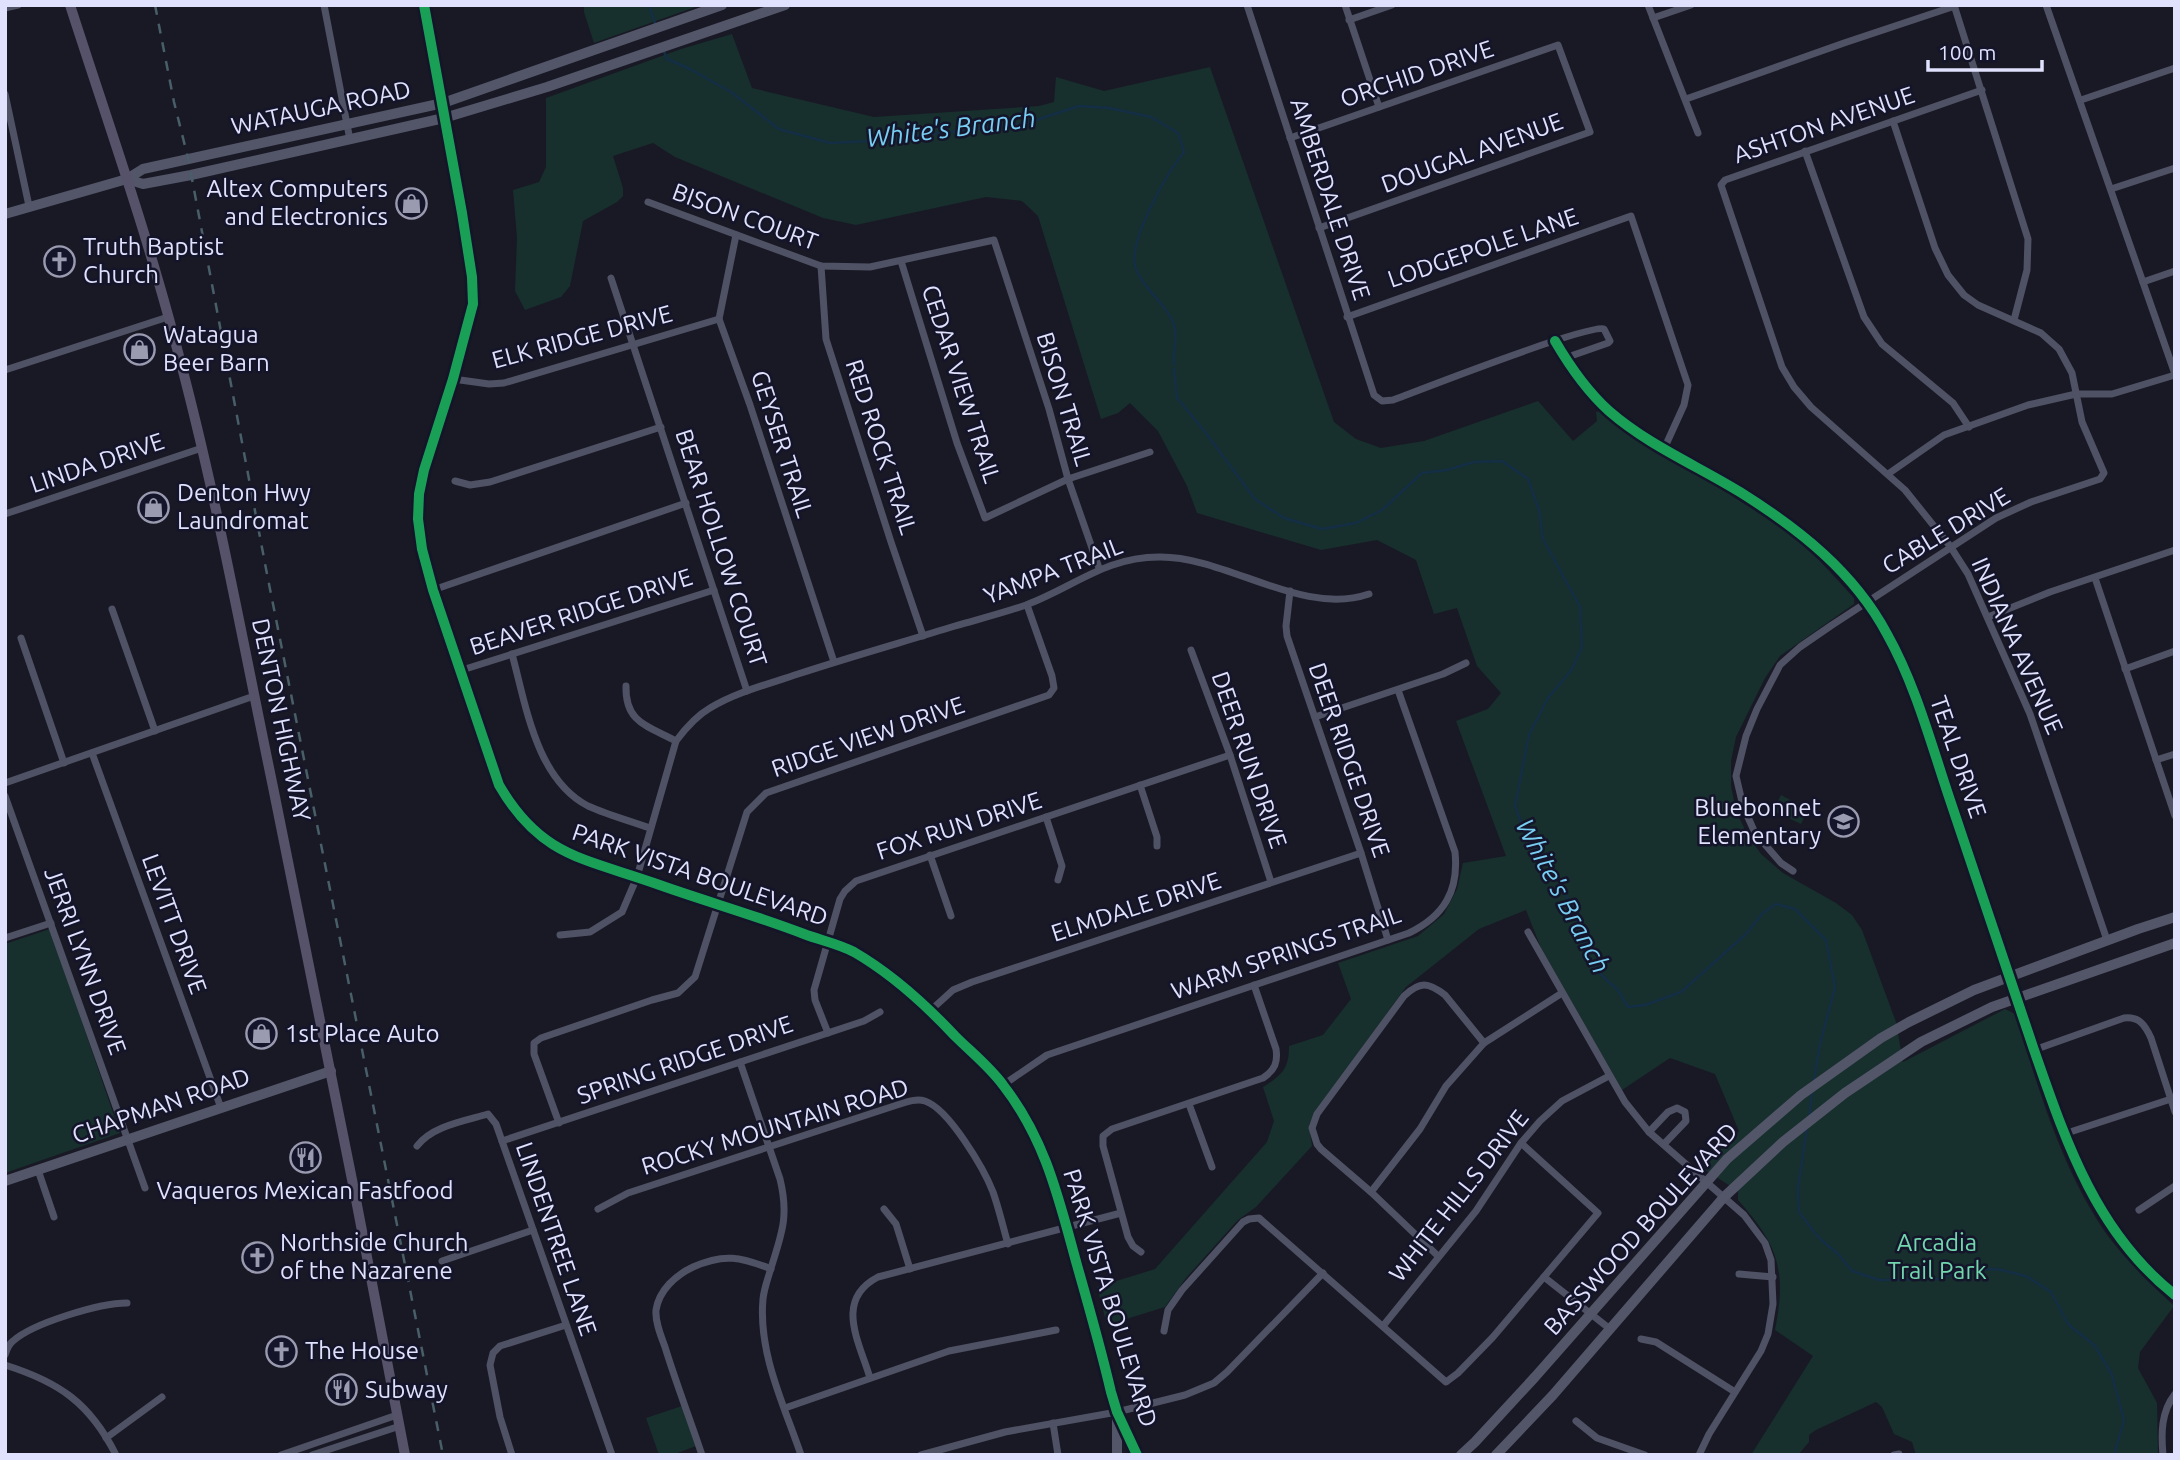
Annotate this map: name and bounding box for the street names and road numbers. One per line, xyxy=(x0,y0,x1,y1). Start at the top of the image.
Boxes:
street label: ORCHID DRIVE xyxy=(1337,35,1497,112)
street label: WATAUGA ROAD xyxy=(229,75,413,140)
street label: ASHTON AVENUE xyxy=(1730,81,1918,168)
street label: AMBERDALE DRIVE xyxy=(1285,95,1376,303)
street label: DOUGAL AVENUE xyxy=(1377,107,1566,198)
street label: BISON COURT xyxy=(669,178,822,255)
street label: LODGEPOLE LANE xyxy=(1384,202,1582,293)
street label: CEDAR VIEW TRAIL xyxy=(917,282,1006,486)
street label: ELK RIDGE DRIVE xyxy=(489,299,675,374)
street label: BISON TRAIL xyxy=(1031,329,1098,469)
street label: RED ROCK TRAIL xyxy=(840,356,922,538)
street label: GEYSER TRAIL xyxy=(746,367,819,521)
street label: BEAR HOLLOW COURT xyxy=(670,426,773,670)
street label: LINDA DRIVE xyxy=(26,427,167,498)
street label: CABLE DRIVE xyxy=(1877,482,2014,579)
street label: YAMPA TRAIL xyxy=(980,532,1126,609)
street label: INDIANA AVENUE xyxy=(1966,553,2068,738)
street label: BEAVER RIDGE DRIVE xyxy=(466,563,695,660)
street label: DENTON HIGHWAY xyxy=(247,616,316,824)
street label: DEER RIDGE DRIVE xyxy=(1303,659,1395,861)
street label: DEER RUN DRIVE xyxy=(1207,668,1292,852)
street label: RIDGE VIEW DRIVE xyxy=(768,691,968,782)
street label: TEAL DRIVE xyxy=(1925,692,1992,821)
street label: FOX RUN DRIVE xyxy=(873,786,1045,865)
street label: PARK VISTA BOULEVARD xyxy=(569,818,832,931)
street label: LEVITT DRIVE xyxy=(137,850,212,997)
street label: JERRI LYNN DRIVE xyxy=(39,864,132,1058)
street label: ELMDALE DRIVE xyxy=(1048,866,1224,947)
street label: WARM SPRINGS TRAIL xyxy=(1168,901,1404,1005)
street label: SPRING RIDGE DRIVE xyxy=(573,1010,796,1109)
street label: CHAPMAN ROAD xyxy=(68,1062,253,1149)
street label: ROCKY MOUNTAIN ROAD xyxy=(638,1073,912,1180)
street label: WHITE HILLS DRIVE xyxy=(1383,1105,1534,1287)
street label: BASSWOOD BOULEVARD xyxy=(1538,1117,1743,1340)
street label: LINDENTREE LANE xyxy=(511,1139,602,1339)
street label: PARK VISTA BOULEVARD xyxy=(1058,1166,1163,1430)

